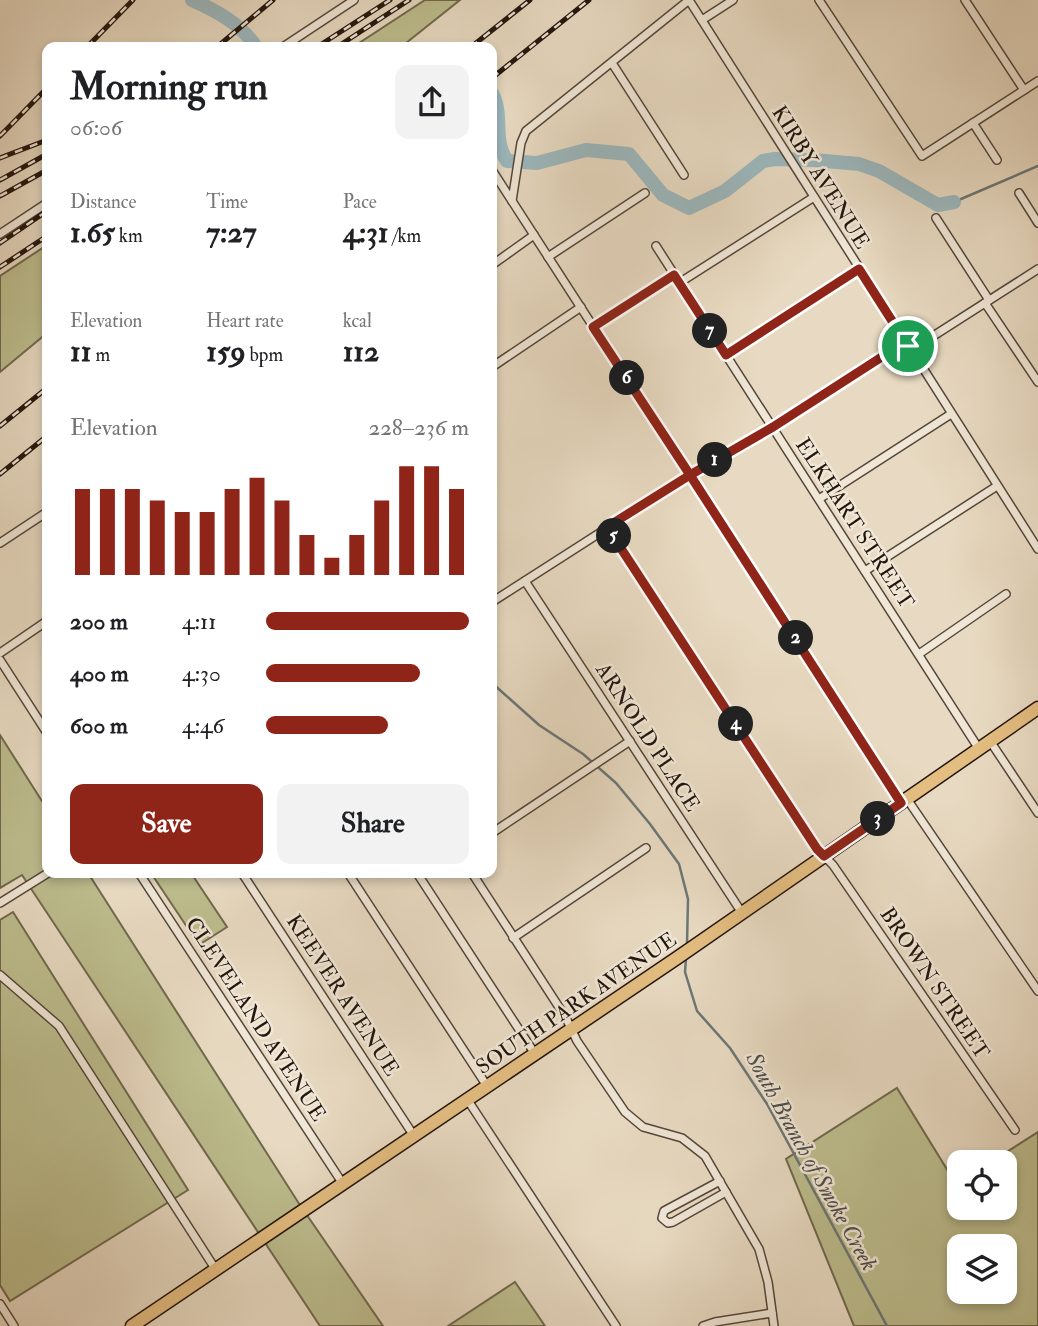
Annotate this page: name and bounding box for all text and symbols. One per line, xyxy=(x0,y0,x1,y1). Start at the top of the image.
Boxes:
text: Morning run xyxy=(70,63,268,111)
button: share xyxy=(395,65,469,139)
street label: KIRBY AVENUE xyxy=(766,101,875,254)
text: 06:06 xyxy=(70,113,122,142)
text: Distance xyxy=(70,190,136,214)
text: Time xyxy=(206,190,248,214)
text: Pace xyxy=(343,190,377,214)
text: 1.65 xyxy=(70,214,115,251)
text: 7:27 xyxy=(206,214,256,251)
text: 4:31 xyxy=(343,214,388,251)
text: km xyxy=(115,224,143,248)
text: /km xyxy=(388,224,421,248)
text: Elevation xyxy=(70,309,142,333)
text: Heart rate xyxy=(206,309,284,333)
text: kcal xyxy=(343,309,372,333)
pin: 7 xyxy=(692,314,728,348)
pin xyxy=(878,316,938,376)
text: 7 xyxy=(705,318,714,342)
icon: arrive xyxy=(889,327,927,365)
text: 11 xyxy=(70,333,91,370)
text: 159 xyxy=(206,333,246,370)
text: 112 xyxy=(343,333,379,370)
text: m xyxy=(91,343,110,367)
text: bpm xyxy=(246,343,283,367)
pin: 6 xyxy=(610,360,644,396)
text: 6 xyxy=(622,365,631,389)
text: Elevation xyxy=(70,413,158,442)
text: 228–236 m xyxy=(368,413,469,442)
street label: ELKHART STREET xyxy=(789,433,920,614)
pin: 1 xyxy=(698,442,732,477)
text: 1 xyxy=(711,447,718,471)
pin: 5 xyxy=(596,518,632,554)
text: 5 xyxy=(609,523,618,547)
text: 200 m xyxy=(70,607,128,636)
text: 4:11 xyxy=(182,607,217,636)
pin: 2 xyxy=(778,620,814,656)
text: 2 xyxy=(791,625,800,649)
street label: ARNOLD PLACE xyxy=(589,657,706,817)
text: 400 m xyxy=(70,659,129,688)
text: 4:30 xyxy=(182,659,221,688)
pin: 4 xyxy=(718,706,754,742)
text: 600 m xyxy=(70,711,128,740)
text: 4:46 xyxy=(182,711,224,740)
text: 4 xyxy=(730,711,741,735)
button: Save xyxy=(70,784,263,864)
button: Share xyxy=(277,784,469,864)
pin: 3 xyxy=(860,802,896,836)
text: 3 xyxy=(874,806,881,830)
street label: BROWN STREET xyxy=(874,902,996,1065)
street label: KEEVER AVENUE xyxy=(280,909,405,1081)
street label: CLEVELAND AVENUE xyxy=(179,912,332,1127)
street label: SOUTH PARK AVENUE xyxy=(471,926,682,1081)
water label: South Branch of Smoke Creek xyxy=(739,1046,884,1276)
map controls xyxy=(947,1150,1017,1304)
button: locate xyxy=(947,1150,1017,1220)
button: layers xyxy=(947,1234,1017,1304)

